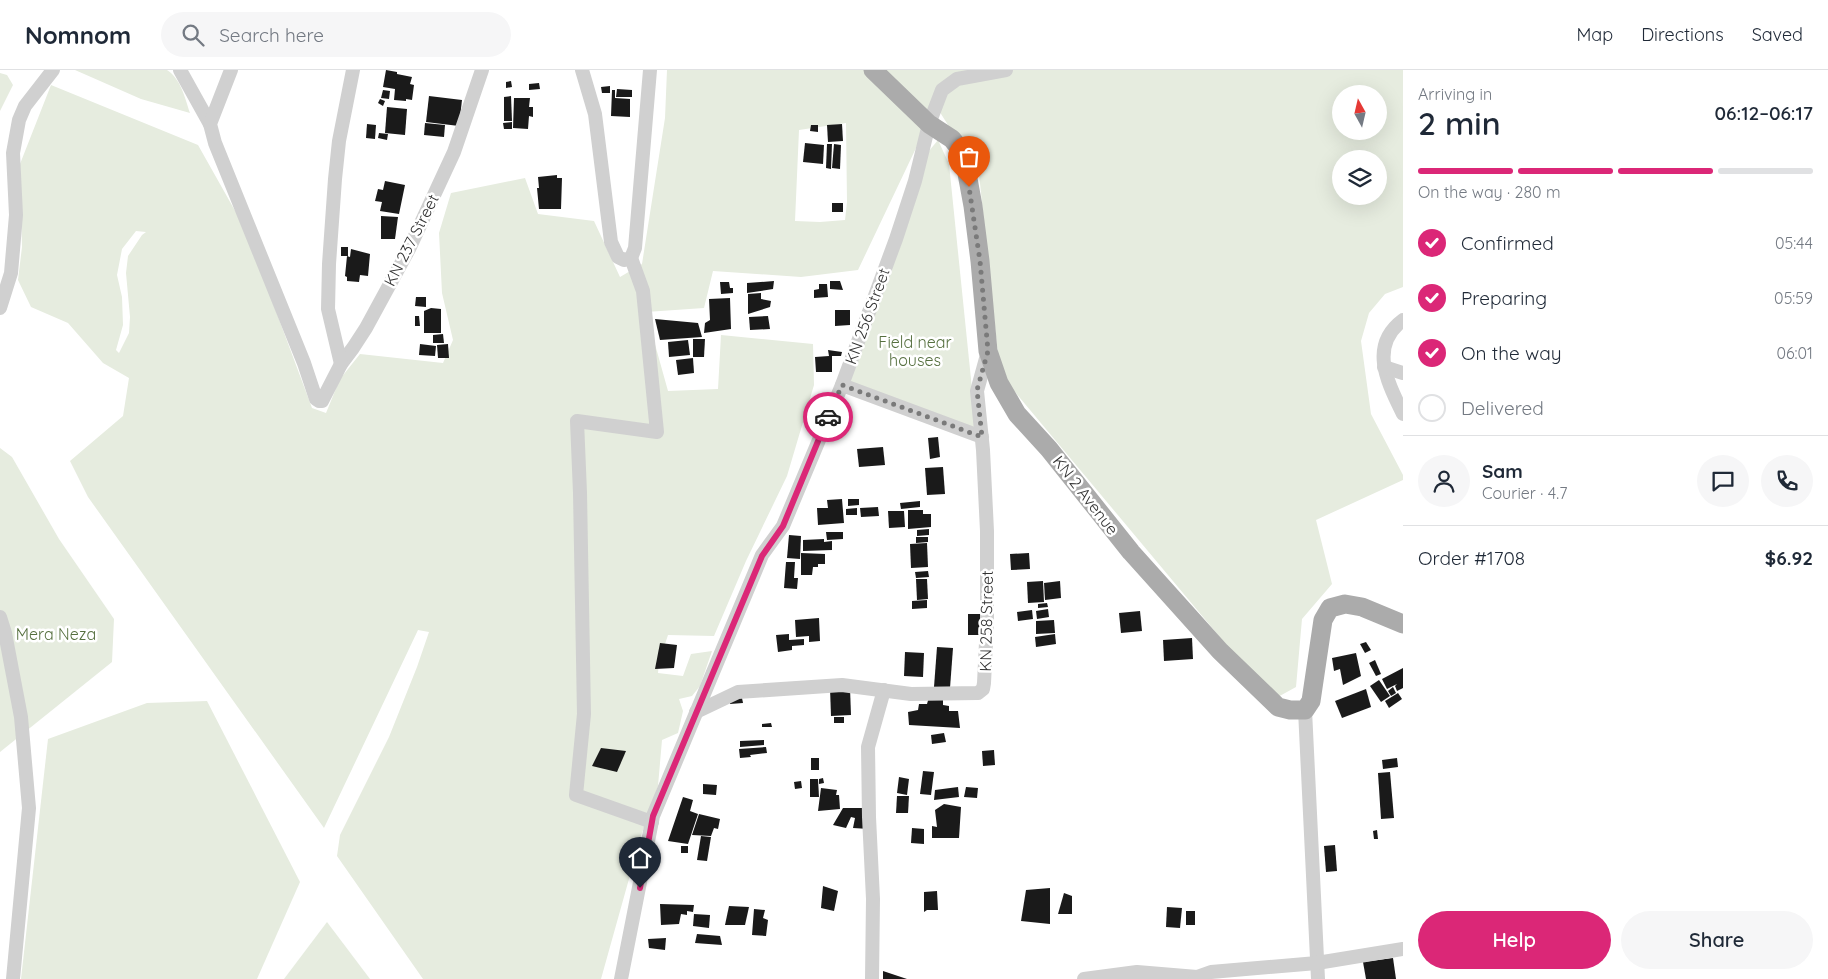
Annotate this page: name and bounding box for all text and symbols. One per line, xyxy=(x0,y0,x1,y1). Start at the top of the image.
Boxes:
search box xyxy=(161,12,511,57)
text: Nomnom xyxy=(25,20,131,50)
icon: search xyxy=(179,21,207,49)
text: Search here xyxy=(219,23,324,47)
text: Map xyxy=(1576,23,1613,46)
text: Directions xyxy=(1641,23,1724,46)
text: Saved xyxy=(1752,23,1803,46)
text: Arriving in xyxy=(1418,84,1492,104)
north arrow xyxy=(1332,85,1388,140)
map controls xyxy=(1332,85,1387,205)
text: 06:12–06:17 xyxy=(1715,101,1813,125)
text: 2 min xyxy=(1418,103,1501,143)
pin xyxy=(948,136,990,187)
icon: bag xyxy=(955,143,983,171)
button: layers xyxy=(1332,150,1387,205)
text: On the way · 280 m xyxy=(1418,182,1561,202)
street label: KN 237 Street xyxy=(379,191,443,289)
icon: check xyxy=(1418,229,1446,257)
text: Confirmed xyxy=(1461,231,1554,255)
text: 05:44 xyxy=(1775,233,1813,253)
street label: KN 256 Street xyxy=(840,265,894,367)
icon: check xyxy=(1418,284,1446,312)
text: Preparing xyxy=(1461,286,1547,310)
text: 05:59 xyxy=(1774,288,1813,308)
park label: Field near houses xyxy=(878,332,952,370)
icon: check xyxy=(1418,339,1446,367)
text: On the way xyxy=(1461,341,1562,365)
text: 06:01 xyxy=(1776,343,1813,363)
courier xyxy=(803,392,853,442)
text: Delivered xyxy=(1461,396,1544,420)
icon: car xyxy=(814,403,842,431)
street label: KN 2 Avenue xyxy=(1049,451,1123,539)
button: person xyxy=(1418,455,1470,507)
button: chat xyxy=(1697,455,1749,507)
button: phone xyxy=(1761,455,1813,507)
text: Sam xyxy=(1482,459,1523,483)
text: Courier · 4.7 xyxy=(1482,483,1567,503)
text: Order #1708 xyxy=(1418,546,1525,570)
text: $6.92 xyxy=(1765,546,1813,570)
street label: KN 258 Street xyxy=(975,570,997,672)
park label: Mera Neza xyxy=(16,624,96,644)
pin xyxy=(619,837,661,888)
icon: home xyxy=(626,844,654,872)
button: Help xyxy=(1418,911,1611,969)
button: Share xyxy=(1621,911,1813,969)

